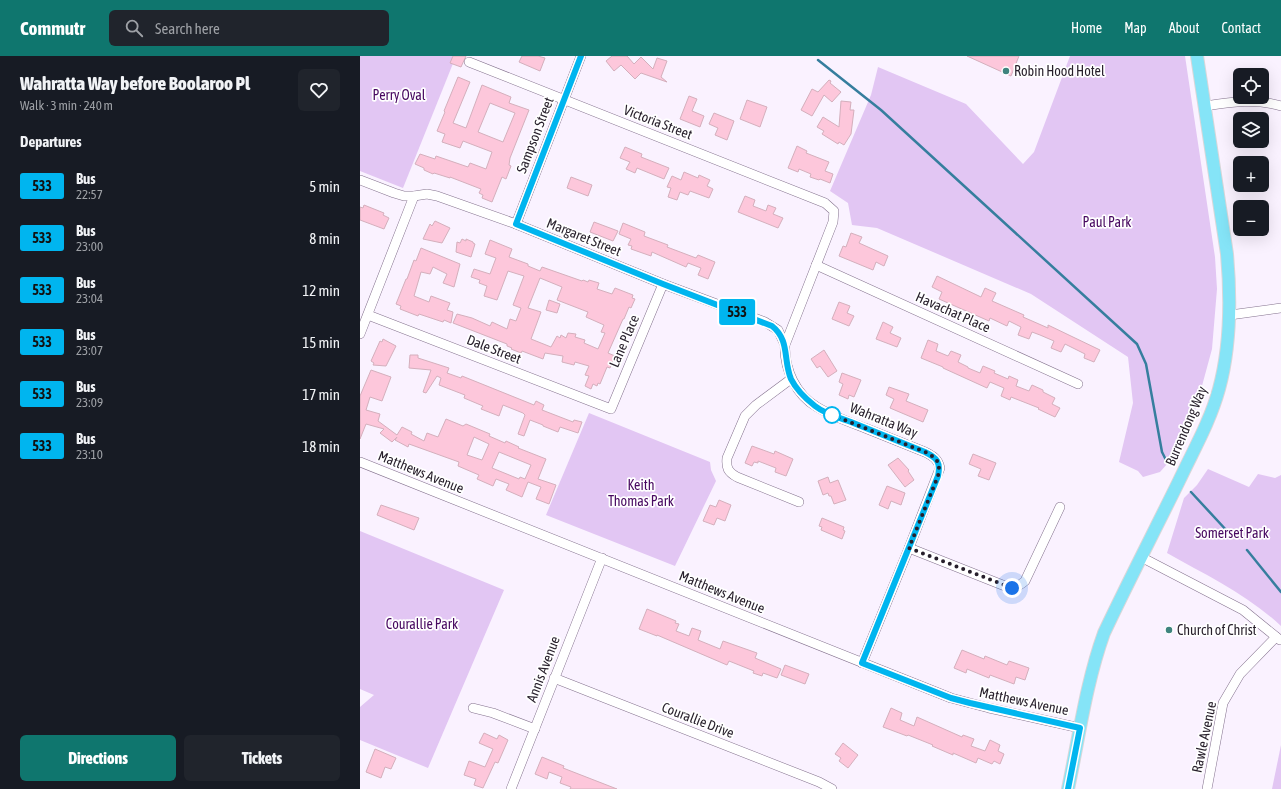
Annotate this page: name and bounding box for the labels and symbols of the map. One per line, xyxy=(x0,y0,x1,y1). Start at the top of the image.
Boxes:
place label: Robin Hood Hotel xyxy=(1014,63,1105,79)
marker: Robin Hood Hotel xyxy=(1001,66,1011,76)
park label: Perry Oval xyxy=(372,87,426,103)
street label: Sampson Street xyxy=(513,95,557,175)
street label: Victoria Street xyxy=(621,102,695,142)
park label: Paul Park xyxy=(1083,214,1131,230)
street label: Margaret Street xyxy=(544,215,624,259)
street label: Havachat Place xyxy=(913,288,993,336)
line badge: 533 xyxy=(714,299,760,325)
street label: Lane Place xyxy=(606,312,642,370)
street label: Dale Street xyxy=(465,331,523,367)
street label: Burrendong Way xyxy=(1162,384,1210,468)
street label: Wahratta Way xyxy=(848,399,921,441)
unlabelled marker xyxy=(823,406,841,424)
street label: Matthews Avenue xyxy=(376,448,466,496)
park label: Keith Thomas Park xyxy=(608,477,674,509)
park label: Somerset Park xyxy=(1195,525,1269,541)
street label: Matthews Avenue xyxy=(677,568,767,616)
your location xyxy=(1002,578,1022,598)
park label: Courallie Park xyxy=(386,616,458,632)
place label: Church of Christ xyxy=(1177,622,1257,638)
marker: Church of Christ xyxy=(1164,625,1174,635)
street label: Annis Avenue xyxy=(523,634,563,704)
street label: Matthews Avenue xyxy=(978,684,1070,718)
street label: Courallie Drive xyxy=(660,699,736,741)
street label: Rawle Avenue xyxy=(1189,700,1219,774)

